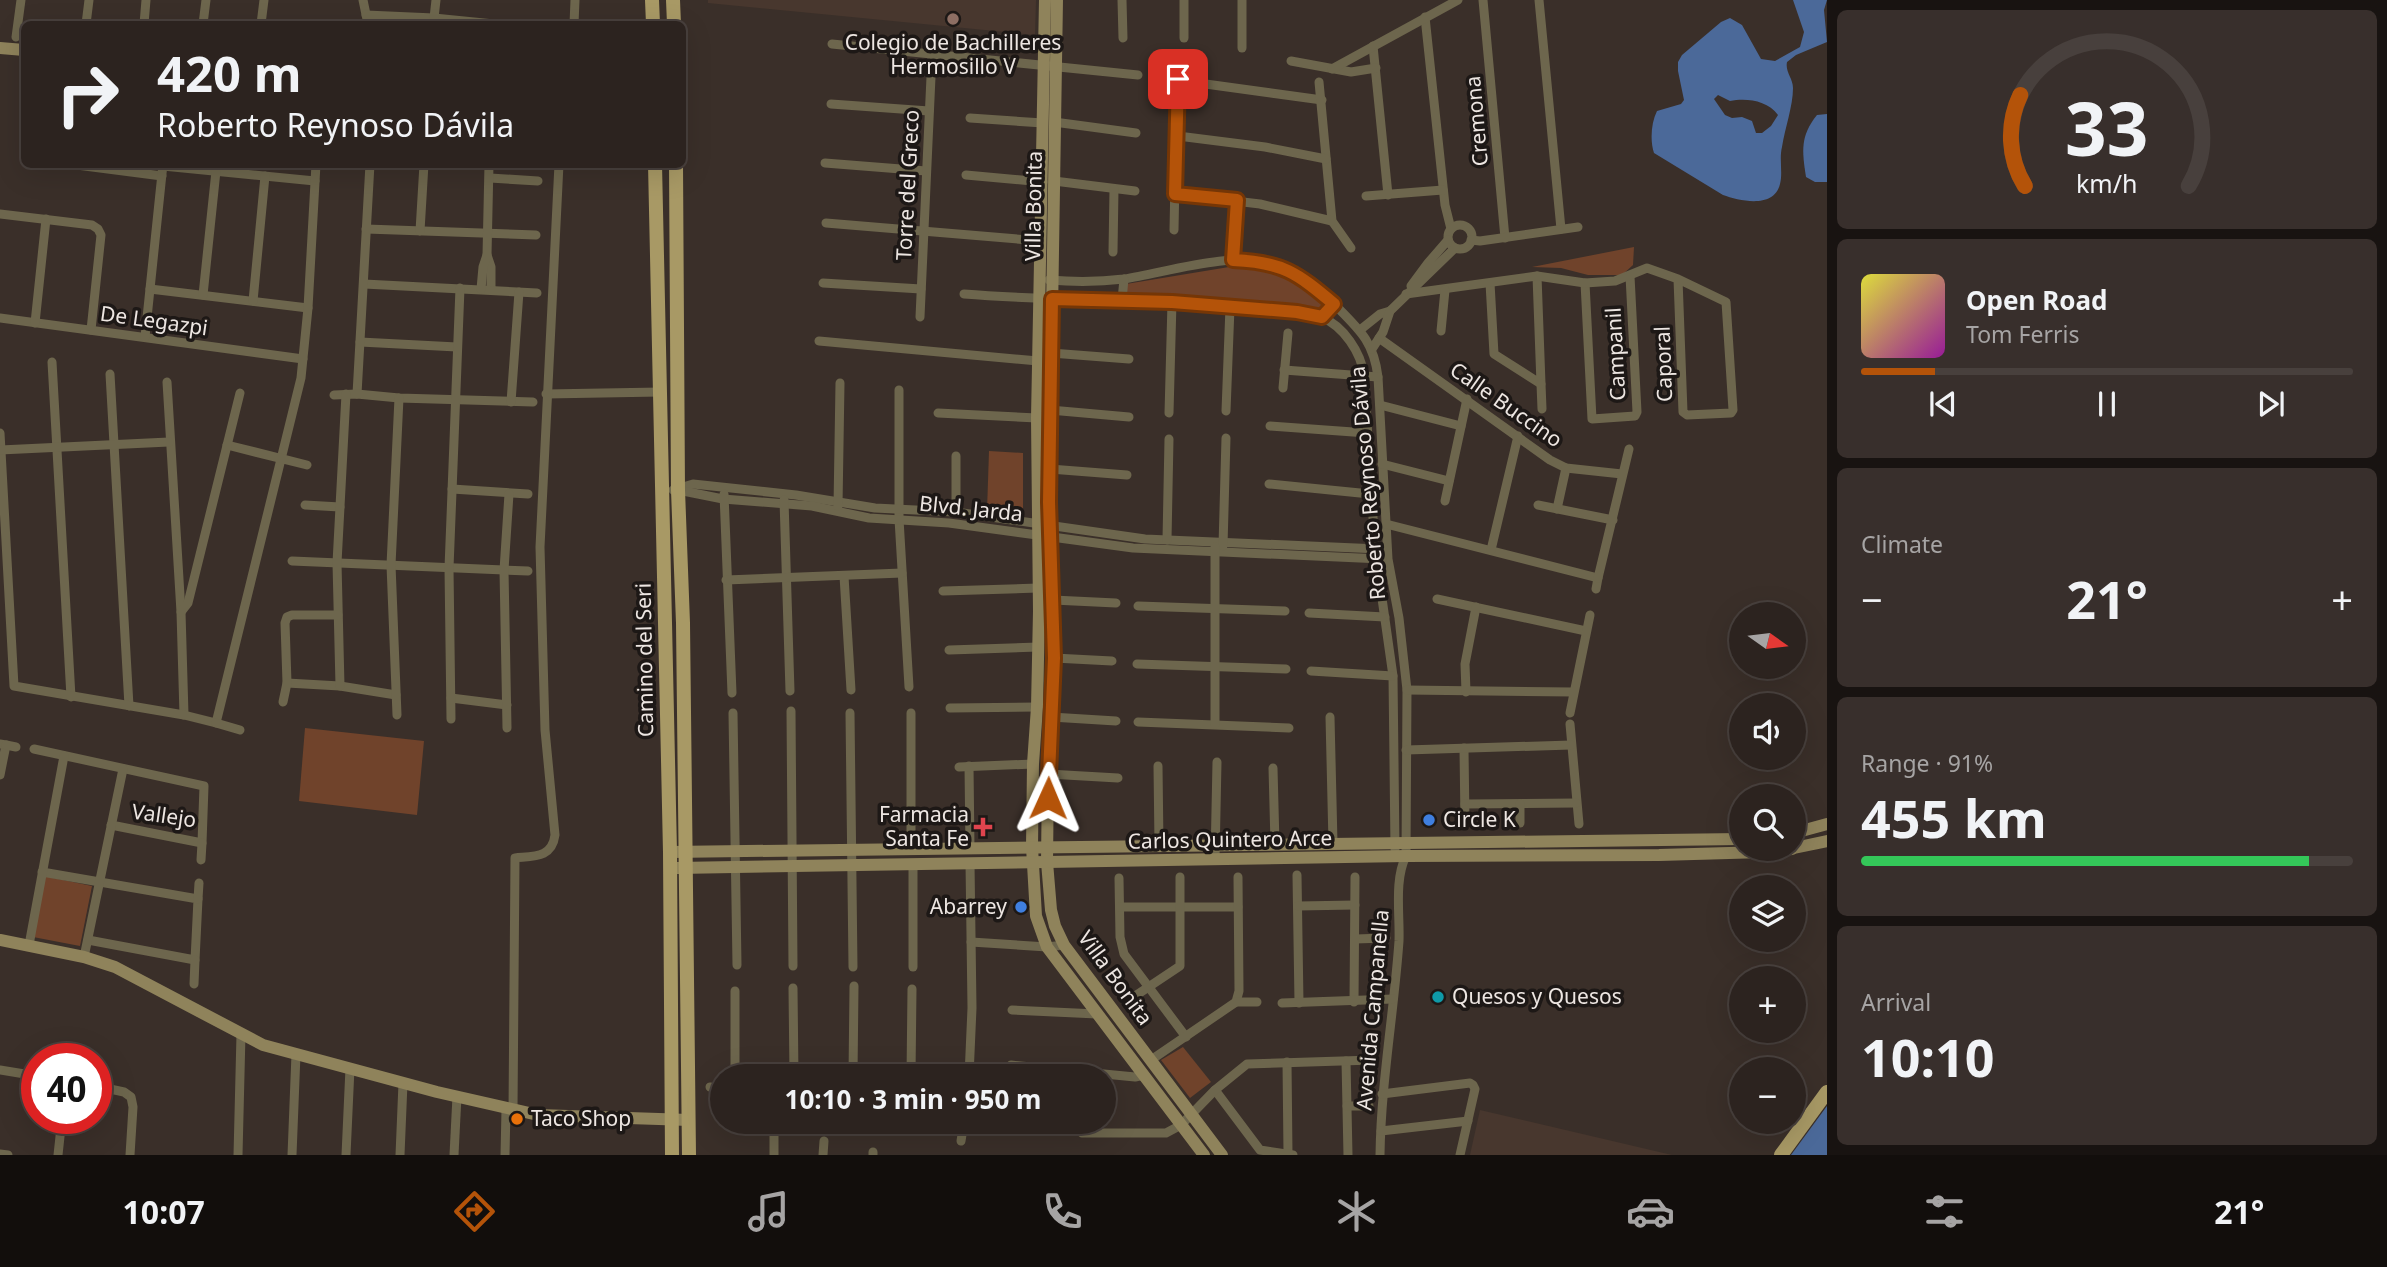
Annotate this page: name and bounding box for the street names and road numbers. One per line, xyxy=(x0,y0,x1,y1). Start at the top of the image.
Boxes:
street label: Cremona xyxy=(1458,75,1494,167)
street label: Torre del Greco xyxy=(889,109,925,261)
street label: Villa Bonita xyxy=(1018,151,1048,261)
street label: De Legazpi xyxy=(99,299,210,341)
street label: Campanil xyxy=(1599,307,1631,401)
street label: Caporal xyxy=(1648,326,1678,403)
street label: Calle Buccino xyxy=(1445,355,1568,453)
street label: Roberto Reynoso Dávila xyxy=(1343,365,1391,601)
street label: Blvd. Jarda xyxy=(918,489,1024,527)
street label: Camino del Seri xyxy=(629,583,659,737)
street label: Vallejo xyxy=(130,797,198,833)
street label: Carlos Quintero Arce xyxy=(1127,823,1333,855)
street label: Avenida Campanella xyxy=(1349,908,1395,1111)
street label: Villa Bonita xyxy=(1072,925,1160,1030)

